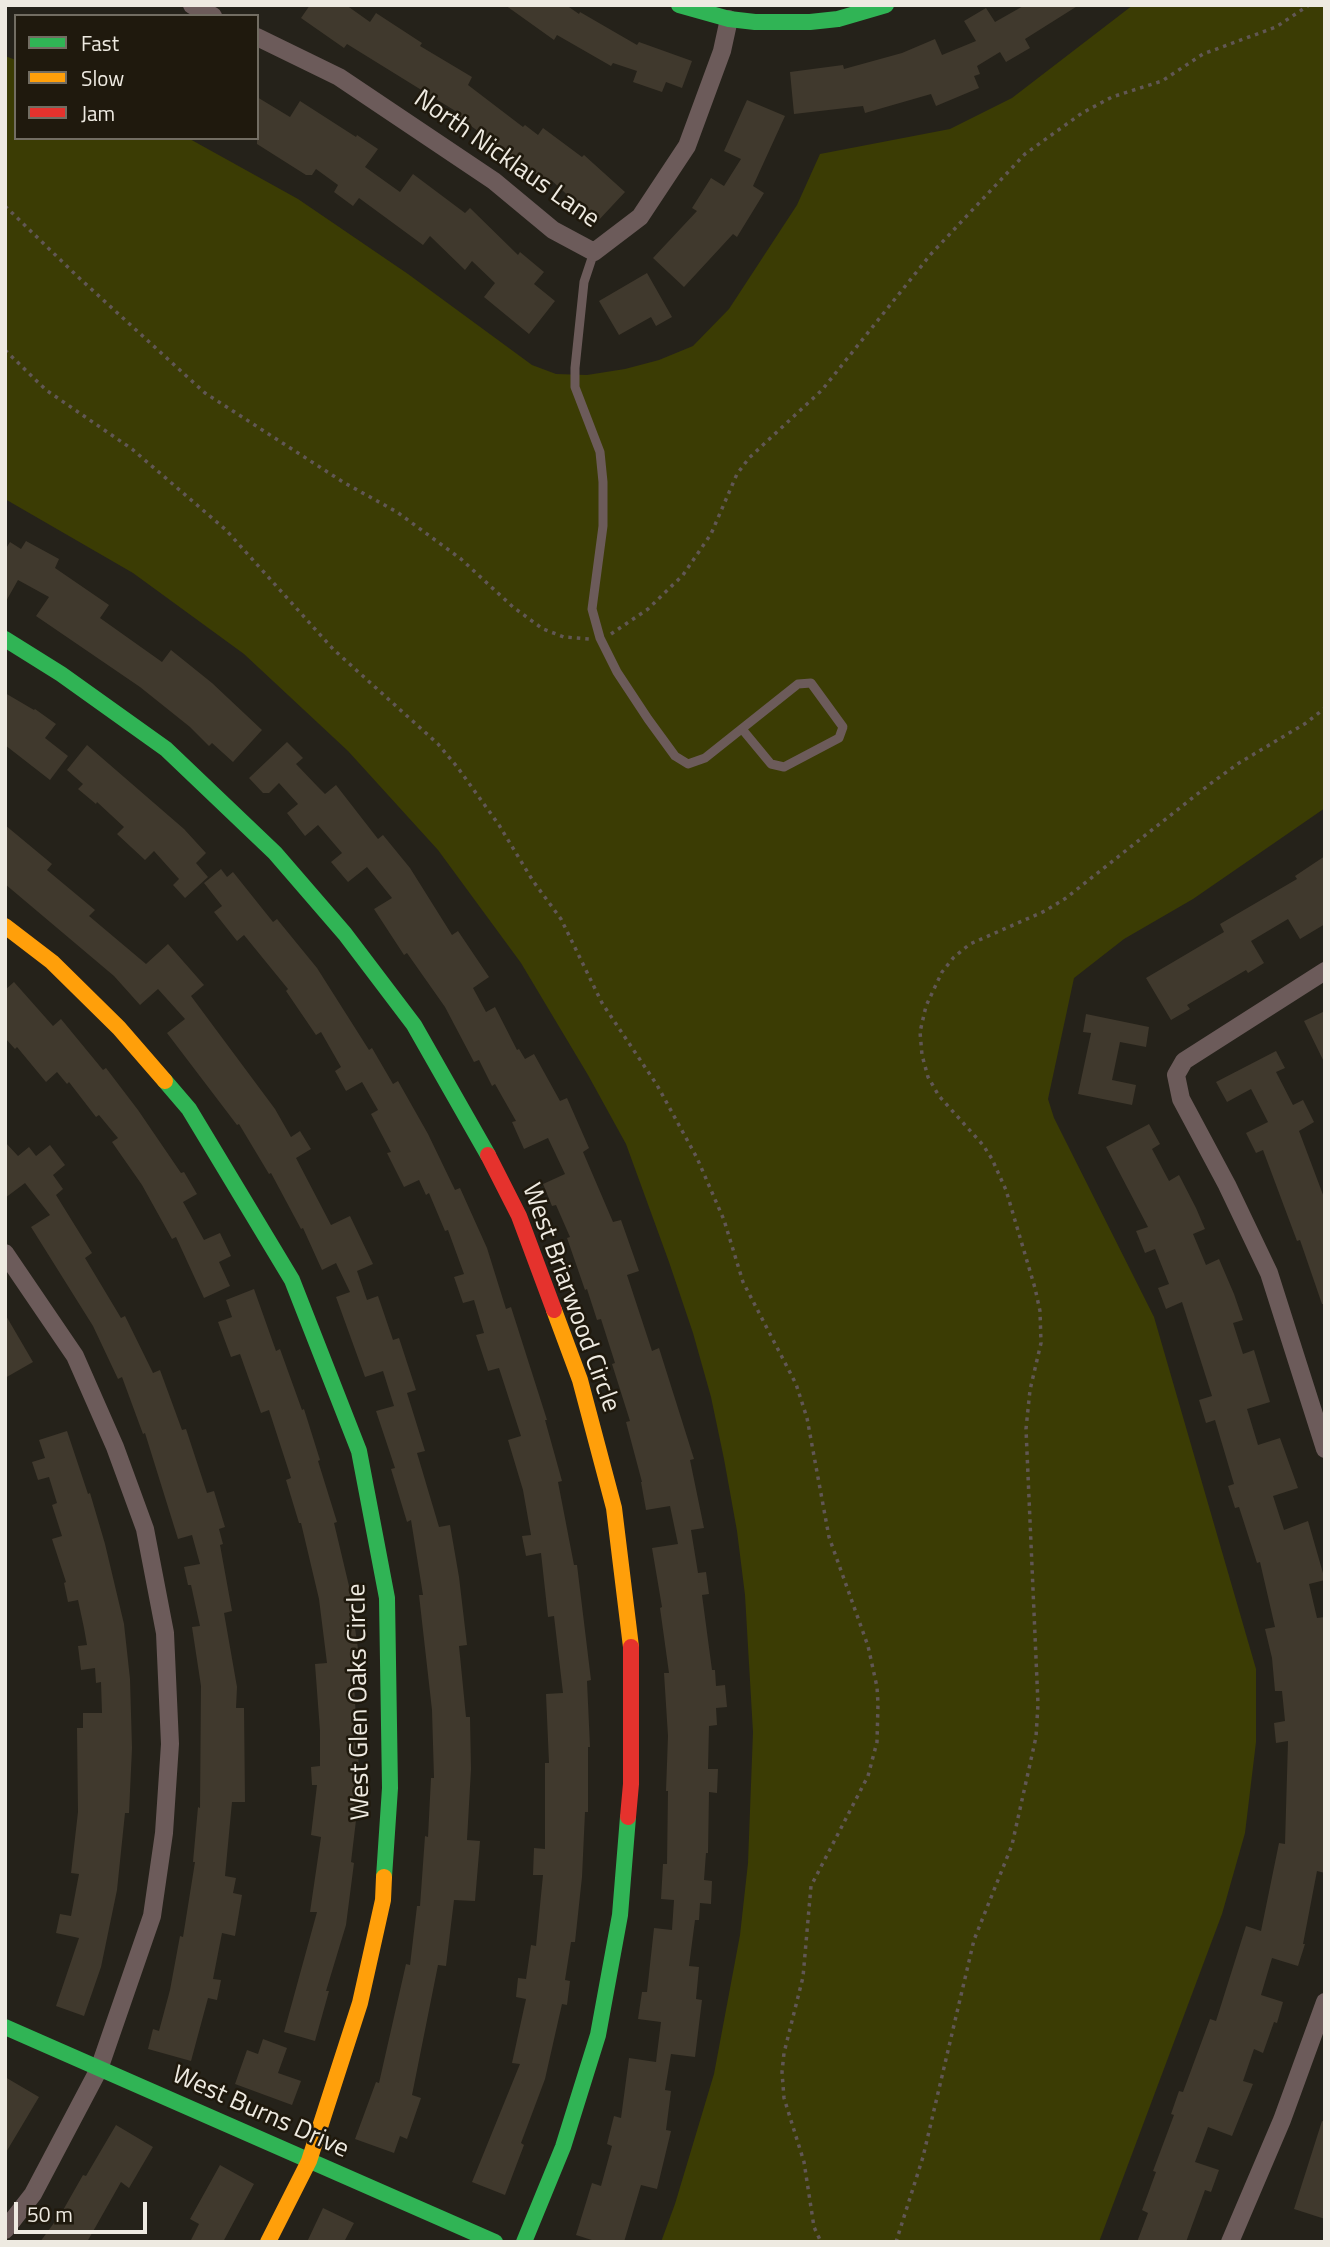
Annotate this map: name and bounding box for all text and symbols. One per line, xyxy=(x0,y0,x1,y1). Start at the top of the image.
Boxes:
legend xyxy=(14,14,259,140)
text: Fast xyxy=(81,27,119,59)
text: Slow xyxy=(81,62,124,94)
street label: North Nicklaus Lane xyxy=(407,84,605,236)
text: Jam xyxy=(81,97,115,129)
street label: West Briarwood Circle xyxy=(514,1179,626,1417)
street label: West Glen Oaks Circle xyxy=(342,1583,378,1821)
street label: West Burns Drive xyxy=(167,2060,353,2166)
scale bar xyxy=(18,2188,150,2232)
text: 50 m xyxy=(27,2198,73,2230)

